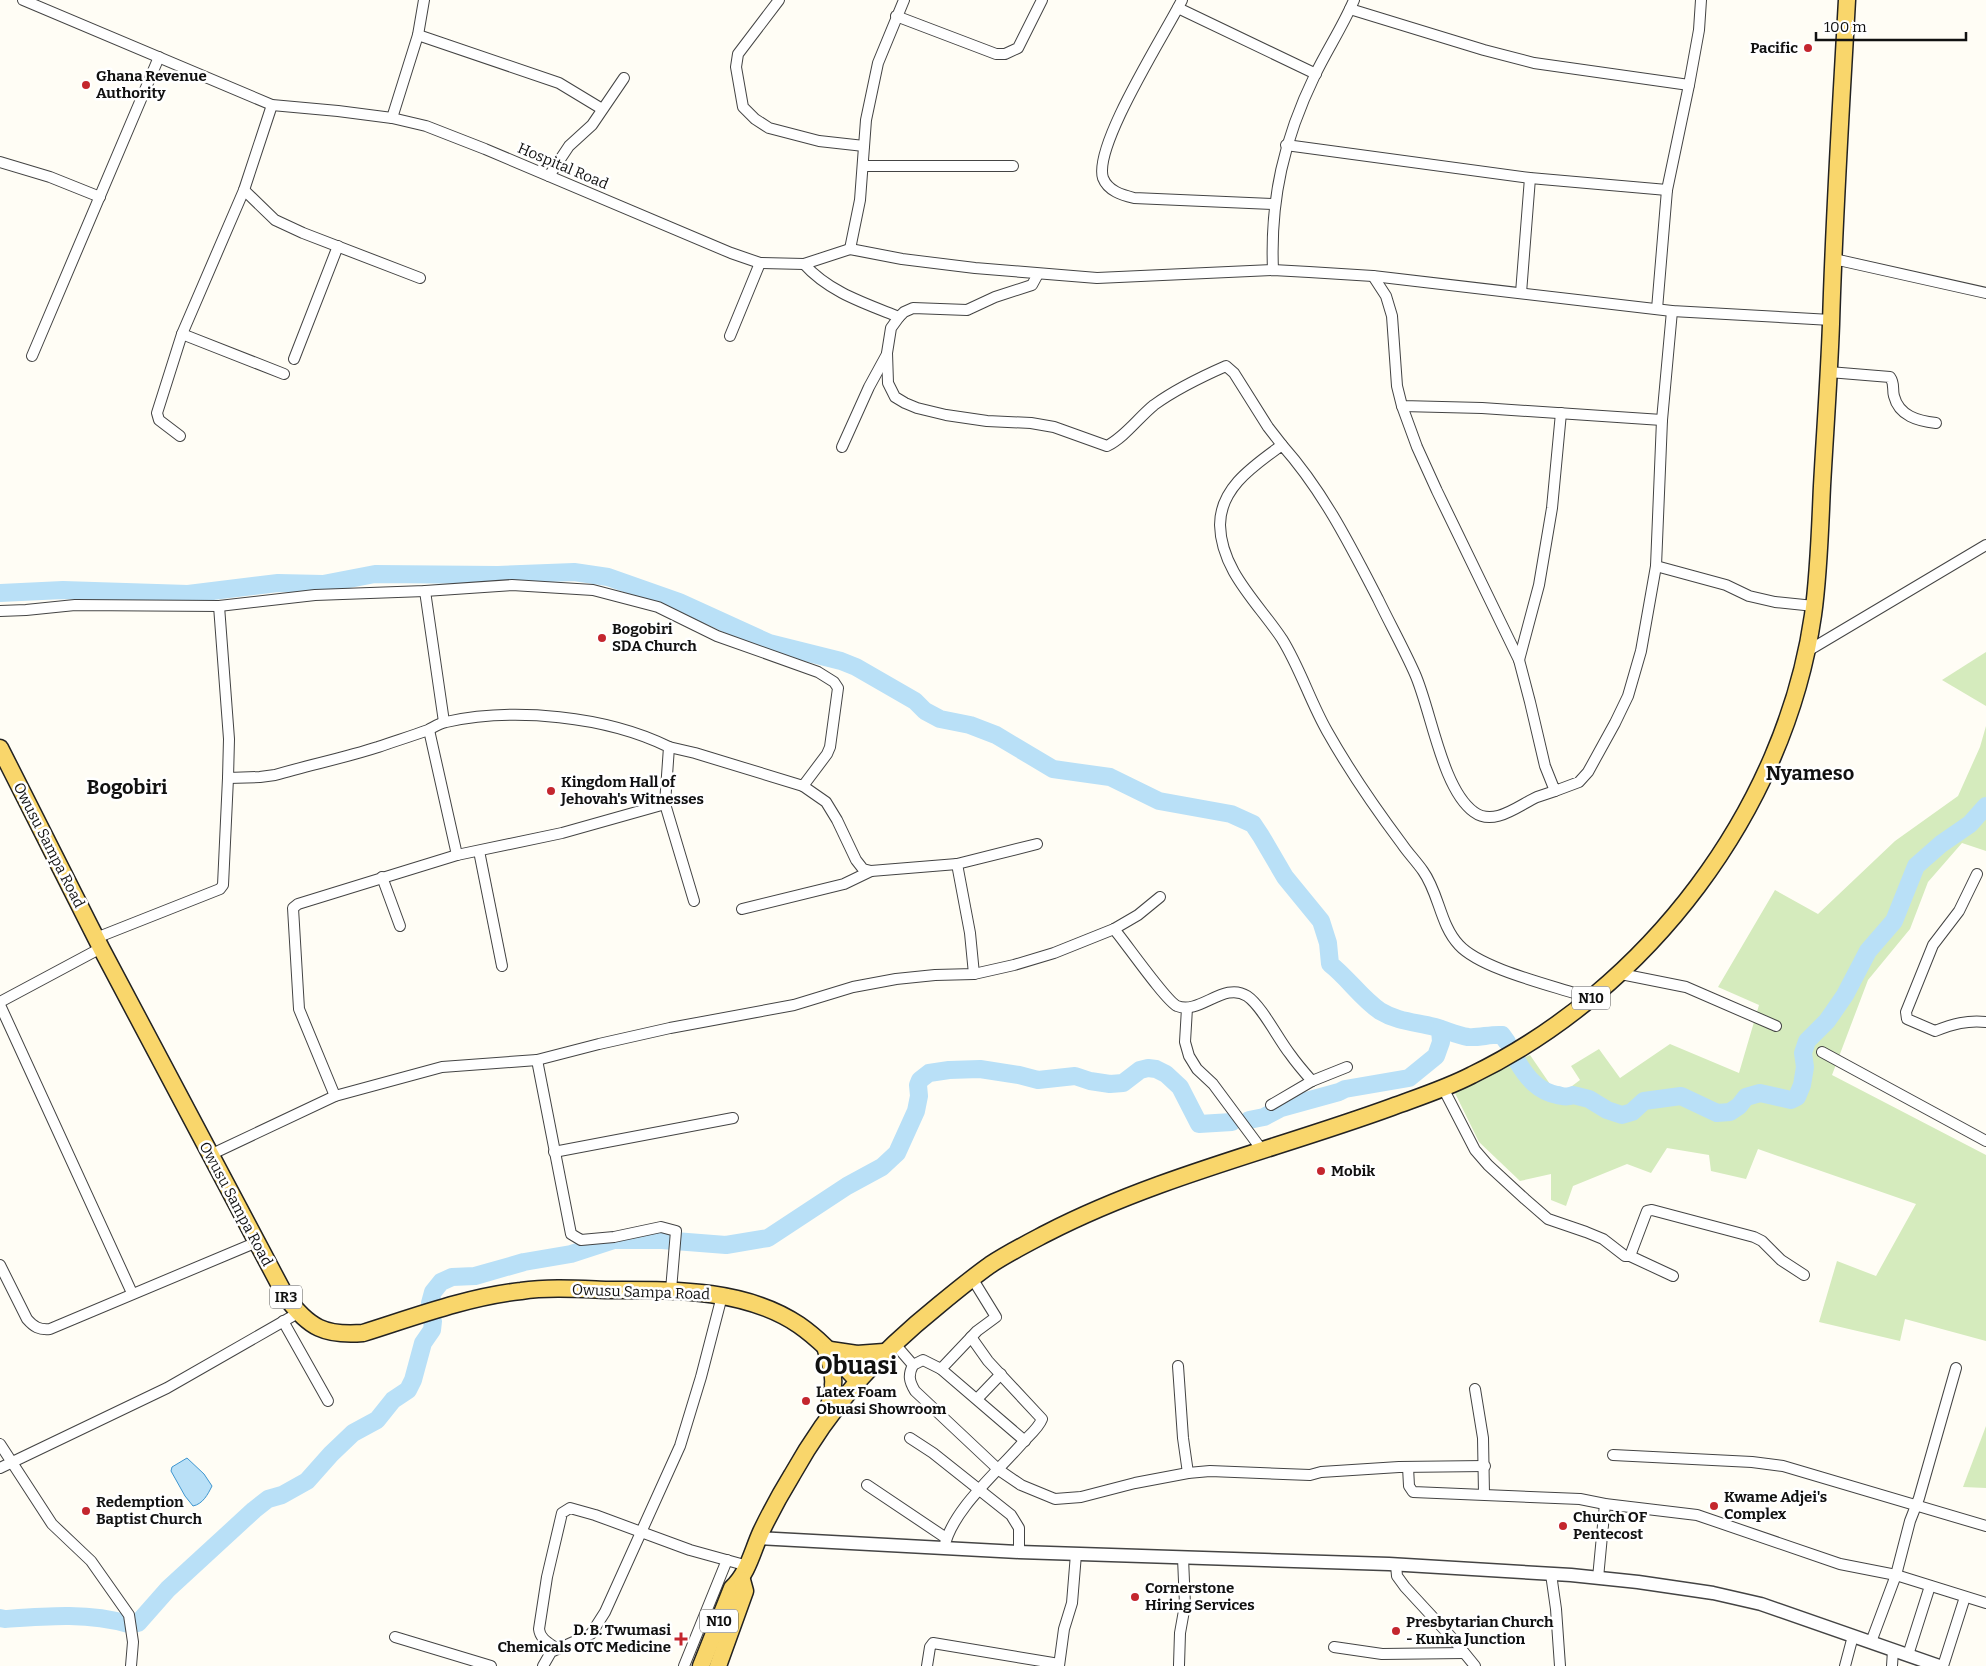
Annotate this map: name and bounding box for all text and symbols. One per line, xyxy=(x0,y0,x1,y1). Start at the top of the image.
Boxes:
scale bar xyxy=(1816,10,1966,42)
text: 100 m xyxy=(1824,18,1867,36)
place label: Pacific xyxy=(1750,39,1798,57)
marker: Pacific xyxy=(1802,42,1814,54)
place label: Ghana Revenue Authority xyxy=(96,67,207,102)
marker: Ghana Revenue Authority xyxy=(80,79,92,91)
street label: Hospital Road xyxy=(515,139,611,193)
place label: Bogobiri SDA Church xyxy=(612,620,697,655)
marker: Bogobiri SDA Church xyxy=(596,632,608,644)
district label: Nyameso xyxy=(1766,761,1854,785)
place label: Kingdom Hall of Jehovah's Witnesses xyxy=(560,773,704,808)
district label: Bogobiri xyxy=(87,775,168,799)
street label: Owusu Sampa Road xyxy=(10,779,88,911)
marker: Kingdom Hall of Jehovah's Witnesses xyxy=(545,785,557,797)
road number: N10 xyxy=(1572,986,1610,1010)
street label: Owusu Sampa Road xyxy=(196,1139,276,1269)
place label: Mobik xyxy=(1331,1162,1375,1180)
marker: Mobik xyxy=(1315,1165,1327,1177)
street label: Owusu Sampa Road xyxy=(572,1281,711,1303)
road number: IR3 xyxy=(270,1285,302,1308)
district label: Obuasi xyxy=(814,1351,898,1381)
place label: Latex Foam Obuasi Showroom xyxy=(816,1383,947,1418)
marker: Latex Foam Obuasi Showroom xyxy=(800,1395,812,1407)
place label: Kwame Adjei's Complex xyxy=(1724,1488,1827,1523)
place label: Redemption Baptist Church xyxy=(96,1493,202,1528)
marker: Kwame Adjei's Complex xyxy=(1708,1500,1720,1512)
marker: Redemption Baptist Church xyxy=(80,1505,92,1517)
place label: Church OF Pentecost xyxy=(1573,1508,1648,1543)
marker: Church OF Pentecost xyxy=(1557,1520,1569,1532)
place label: Cornerstone Hiring Services xyxy=(1145,1579,1255,1614)
marker: Cornerstone Hiring Services xyxy=(1129,1591,1141,1603)
road number: N10 xyxy=(700,1610,738,1632)
place label: Presbytarian Church - Kunka Junction xyxy=(1406,1613,1554,1648)
place label: D. B. Twumasi Chemicals OTC Medicine xyxy=(497,1621,671,1656)
marker: Presbytarian Church - Kunka Junction xyxy=(1390,1625,1402,1637)
marker: D. B. Twumasi Chemicals OTC Medicine xyxy=(675,1633,687,1645)

